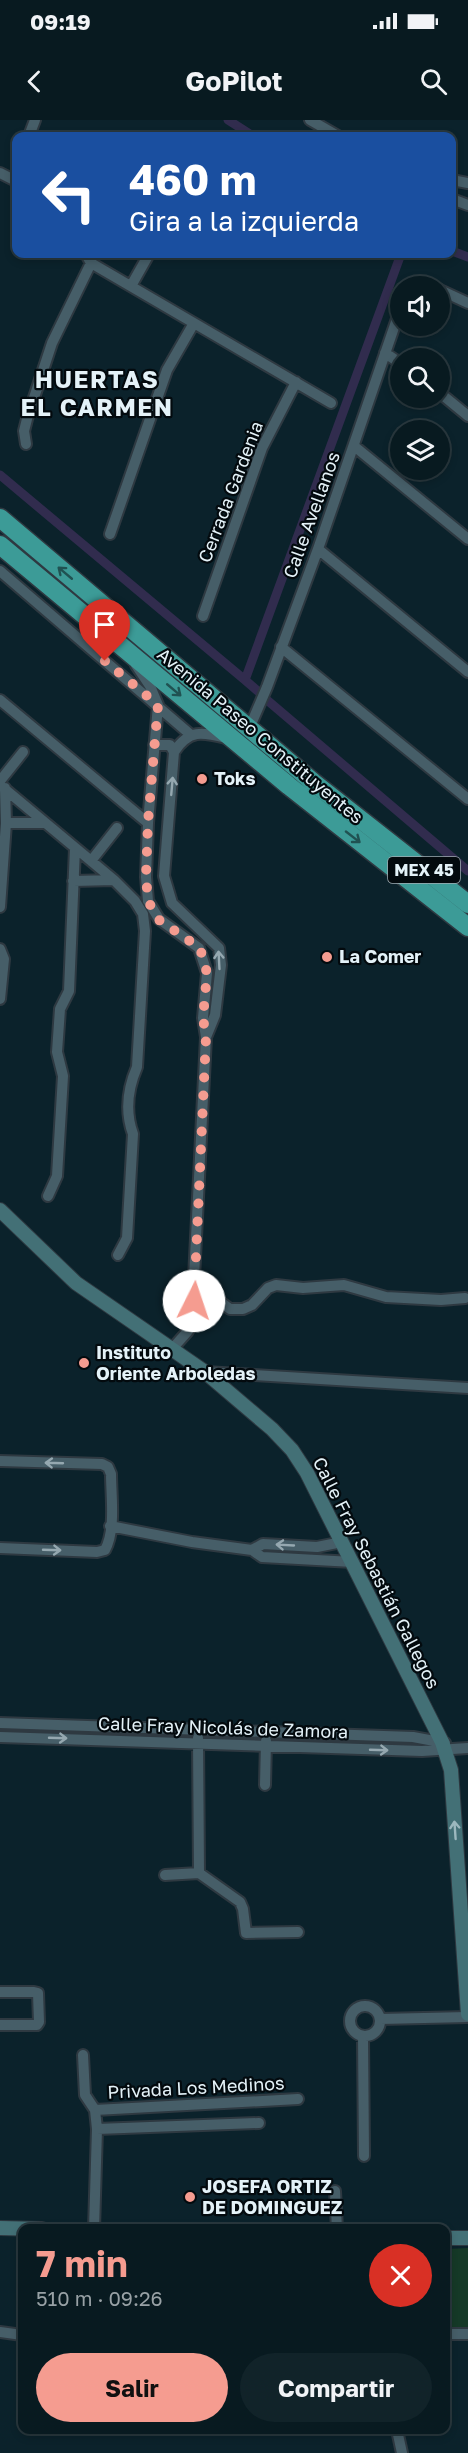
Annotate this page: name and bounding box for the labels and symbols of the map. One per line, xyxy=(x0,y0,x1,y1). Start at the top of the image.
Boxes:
district label: HUERTAS EL CARMEN xyxy=(20,364,174,421)
street label: Cerrada Gardenia xyxy=(193,418,267,565)
street label: Calle Avellanos xyxy=(278,448,344,581)
one-way arrow xyxy=(57,566,73,579)
pin xyxy=(79,599,130,661)
street label: Avenida Paseo Constituyentes xyxy=(153,643,368,828)
one-way arrow xyxy=(166,684,182,697)
place label: Toks xyxy=(214,767,255,789)
marker: Toks xyxy=(195,772,209,786)
one-way arrow xyxy=(167,777,178,797)
one-way arrow xyxy=(345,831,361,844)
road number: MEX 45 xyxy=(388,857,460,883)
place label: La Comer xyxy=(339,945,421,967)
one-way arrow xyxy=(214,950,225,970)
marker: La Comer xyxy=(320,950,334,964)
position arrow xyxy=(162,1269,226,1333)
place label: Instituto Oriente Arboledas xyxy=(96,1341,255,1384)
marker: Instituto Oriente Arboledas xyxy=(77,1356,91,1370)
street label: Calle Fray Sebastián Gallegos xyxy=(309,1453,445,1692)
one-way arrow xyxy=(45,1457,65,1468)
one-way arrow xyxy=(276,1540,296,1551)
one-way arrow xyxy=(42,1544,62,1556)
street label: Calle Fray Nicolás de Zamora xyxy=(98,1712,349,1742)
one-way arrow xyxy=(48,1733,68,1744)
one-way arrow xyxy=(369,1744,389,1755)
one-way arrow xyxy=(450,1820,461,1840)
street label: Privada Los Medinos xyxy=(107,2071,285,2103)
place label: JOSEFA ORTIZ DE DOMINGUEZ xyxy=(202,2175,342,2218)
marker: JOSEFA ORTIZ DE DOMINGUEZ xyxy=(183,2190,197,2204)

